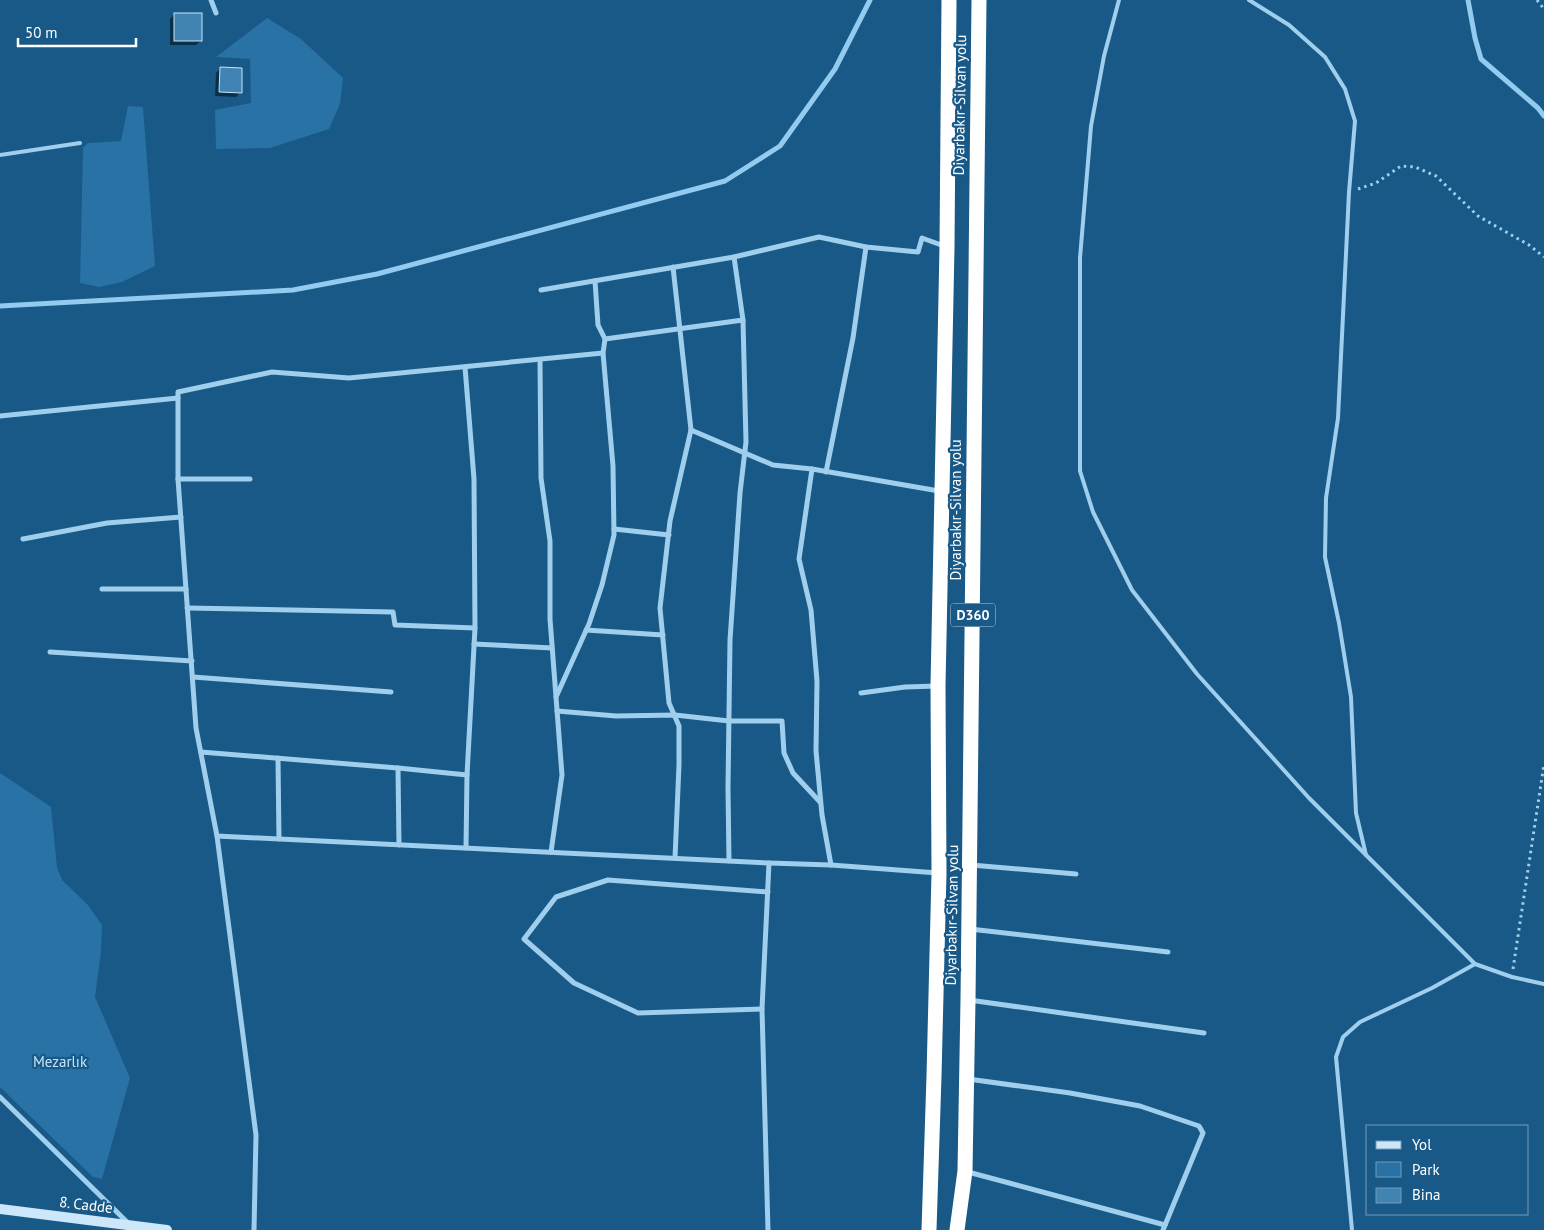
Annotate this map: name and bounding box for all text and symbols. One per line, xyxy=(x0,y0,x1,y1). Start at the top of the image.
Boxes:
scale bar xyxy=(18,15,135,47)
text: 50 m xyxy=(25,23,58,42)
street label: Diyarbakır-Silvan yolu xyxy=(949,34,970,176)
street label: Diyarbakır-Silvan yolu xyxy=(946,440,965,580)
road number: D360 xyxy=(950,604,996,626)
street label: Diyarbakır-Silvan yolu xyxy=(941,844,962,986)
park label: Mezarlık xyxy=(33,1052,88,1071)
legend xyxy=(1366,1125,1529,1215)
text: Yol xyxy=(1412,1135,1432,1154)
text: Park xyxy=(1412,1160,1440,1179)
text: Bina xyxy=(1412,1185,1440,1204)
street label: 8. Cadde xyxy=(58,1192,114,1217)

